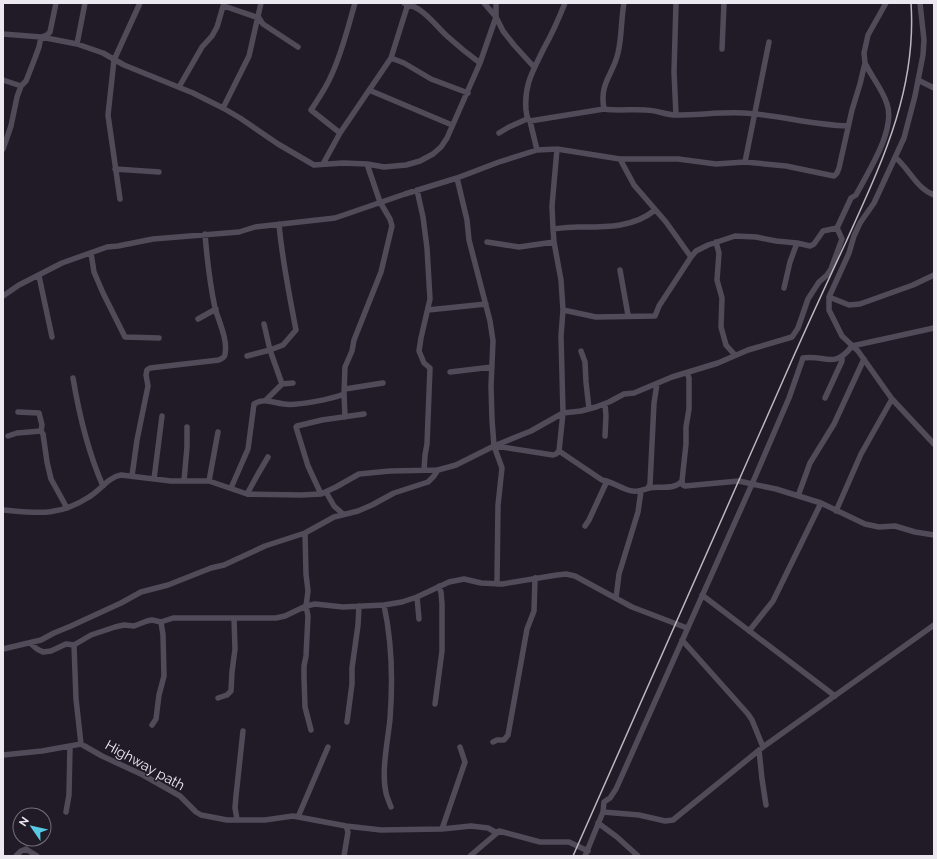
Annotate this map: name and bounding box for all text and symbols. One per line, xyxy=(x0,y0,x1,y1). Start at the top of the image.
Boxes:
street label: Highway path xyxy=(102,737,188,793)
north arrow xyxy=(12,807,52,847)
text: N xyxy=(16,815,32,829)

